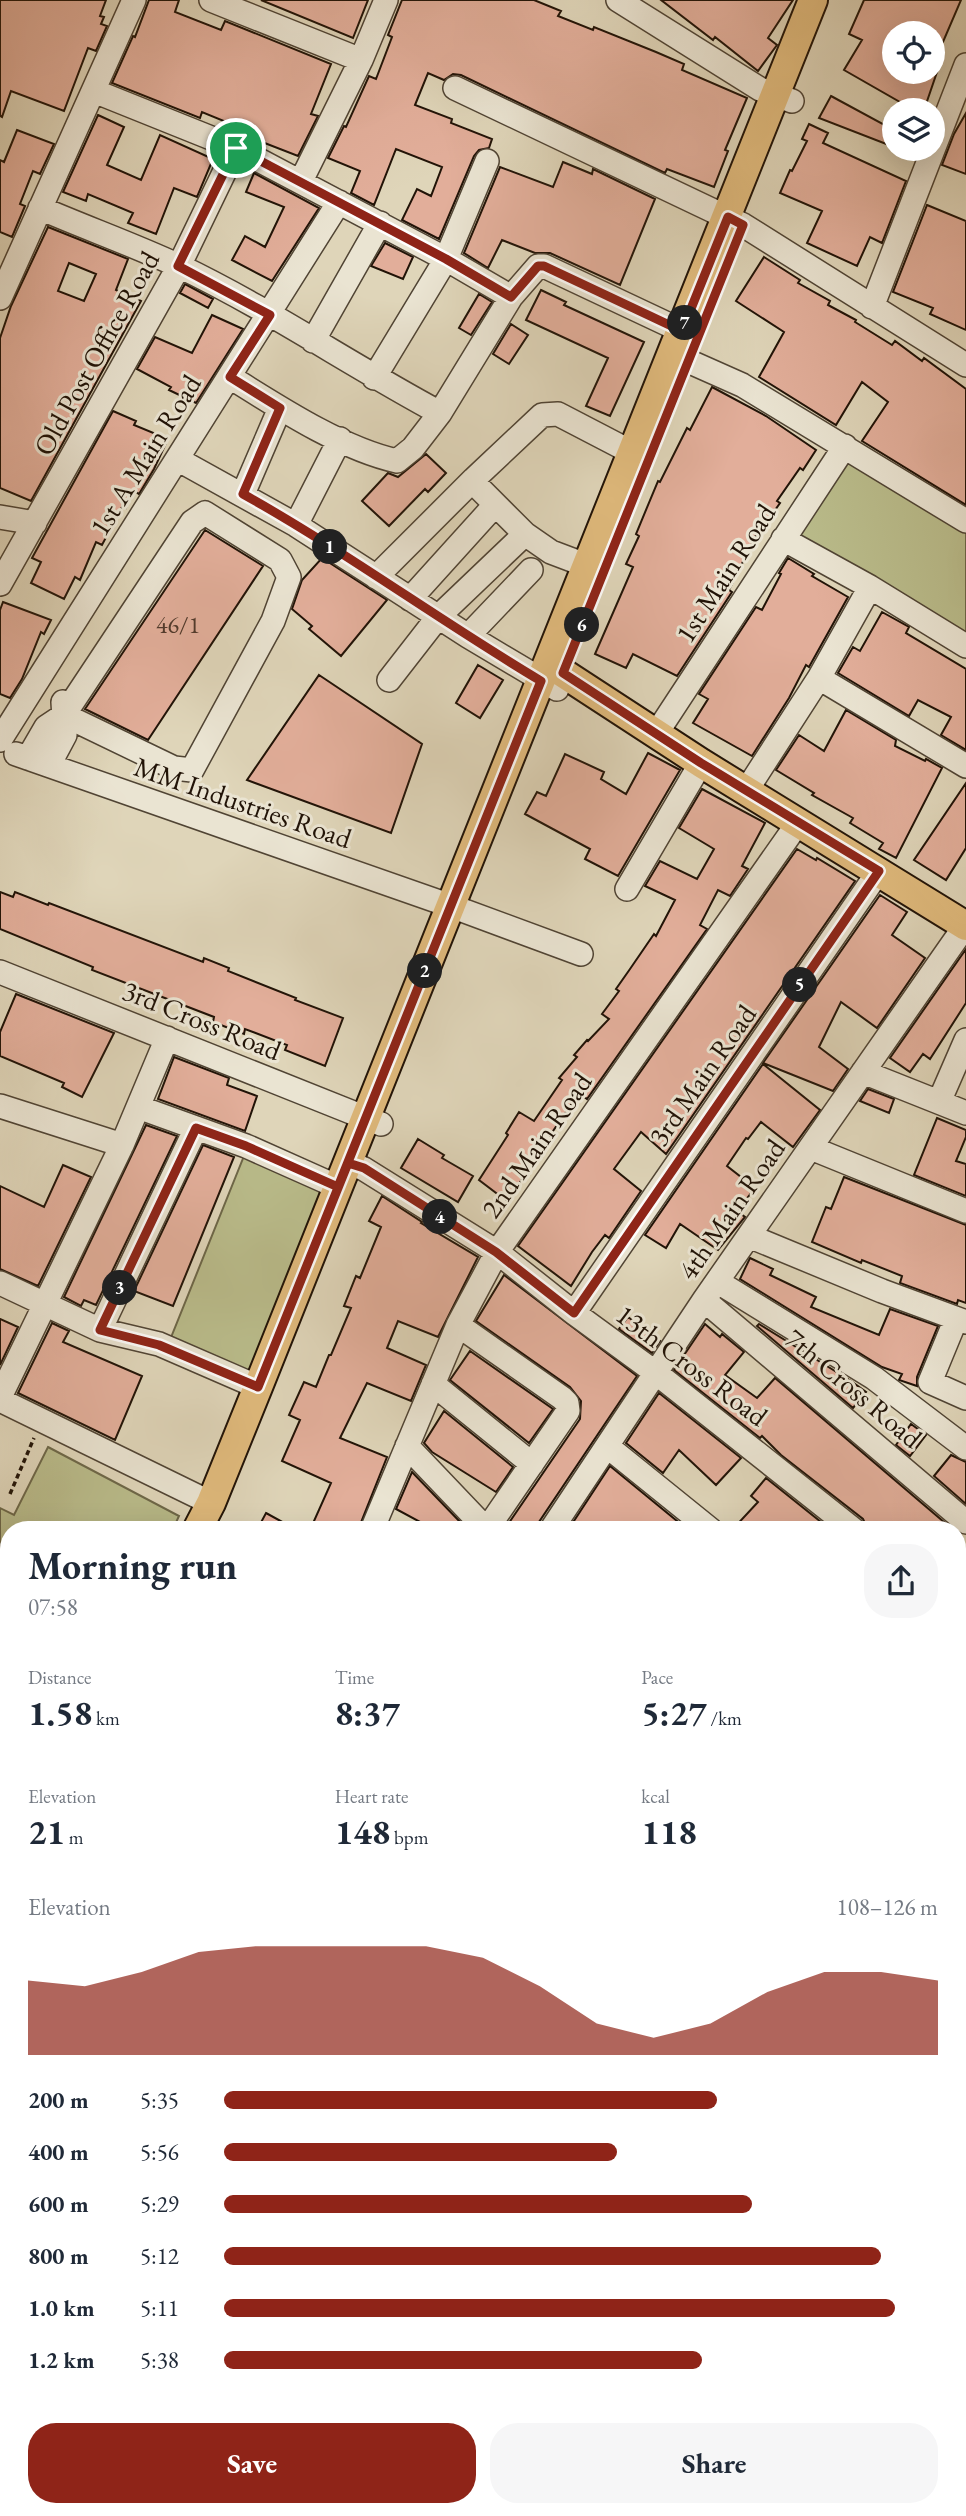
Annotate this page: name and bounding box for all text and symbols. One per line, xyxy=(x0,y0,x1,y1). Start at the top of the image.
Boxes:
map controls xyxy=(882,21,945,161)
button: locate xyxy=(882,21,945,84)
button: layers xyxy=(882,98,945,161)
pin xyxy=(206,118,266,178)
icon: arrive xyxy=(217,129,255,167)
street label: Old Post Office Road xyxy=(25,244,167,462)
pin: 7 xyxy=(668,306,702,340)
text: 7 xyxy=(679,310,690,335)
street label: 1st A Main Road xyxy=(81,367,209,542)
street label: 1st Main Road xyxy=(667,496,784,649)
pin: 1 xyxy=(312,530,348,564)
text: 1 xyxy=(324,534,335,559)
pin: 6 xyxy=(564,608,600,642)
house number: 46/1 xyxy=(156,609,200,640)
text: 6 xyxy=(576,612,587,637)
street label: MM Industries Road xyxy=(130,748,357,856)
pin: 2 xyxy=(408,954,442,988)
text: 2 xyxy=(419,958,430,983)
pin: 5 xyxy=(782,968,818,1002)
street label: 3rd Cross Road xyxy=(117,972,287,1068)
text: 5 xyxy=(794,972,805,997)
street label: 3rd Main Road xyxy=(640,997,764,1153)
street label: 2nd Main Road xyxy=(473,1064,600,1225)
street label: 4th Main Road xyxy=(669,1131,793,1286)
pin: 4 xyxy=(422,1200,458,1234)
text: 4 xyxy=(434,1204,445,1229)
pin: 3 xyxy=(102,1270,138,1306)
text: 3 xyxy=(114,1275,125,1300)
street label: 13th Cross Road xyxy=(609,1296,776,1434)
street label: 7th Cross Road xyxy=(778,1320,930,1456)
text: Morning run xyxy=(28,1541,237,1590)
button: share xyxy=(864,1544,938,1618)
text: 07:58 xyxy=(28,1592,78,1622)
text: Distance xyxy=(28,1665,91,1690)
text: Time xyxy=(335,1665,374,1690)
text: Pace xyxy=(641,1665,673,1690)
text: 1.58 xyxy=(28,1690,92,1735)
text: 8:37 xyxy=(335,1690,400,1735)
text: 5:27 xyxy=(641,1690,707,1735)
text: km xyxy=(92,1706,120,1731)
text: /km xyxy=(707,1706,742,1731)
text: Elevation xyxy=(28,1784,96,1809)
text: Heart rate xyxy=(335,1784,408,1809)
text: kcal xyxy=(641,1784,670,1809)
text: 21 xyxy=(28,1809,65,1854)
text: 148 xyxy=(335,1809,390,1854)
text: 118 xyxy=(641,1809,697,1854)
text: m xyxy=(65,1825,84,1850)
text: bpm xyxy=(390,1825,428,1850)
text: Elevation xyxy=(28,1892,111,1922)
text: 108–126 m xyxy=(837,1892,938,1922)
text: 200 m xyxy=(28,2085,89,2115)
text: 5:35 xyxy=(140,2085,179,2115)
text: 400 m xyxy=(28,2137,89,2167)
text: 5:56 xyxy=(140,2137,179,2167)
text: 600 m xyxy=(28,2189,89,2219)
text: 5:29 xyxy=(140,2189,179,2219)
text: 800 m xyxy=(28,2241,89,2271)
text: 5:12 xyxy=(140,2241,179,2271)
text: 1.0 km xyxy=(28,2293,95,2323)
text: 5:11 xyxy=(140,2293,179,2323)
text: 1.2 km xyxy=(28,2345,95,2375)
text: 5:38 xyxy=(140,2345,179,2375)
button: Save xyxy=(28,2423,476,2503)
button: Share xyxy=(490,2423,938,2503)

